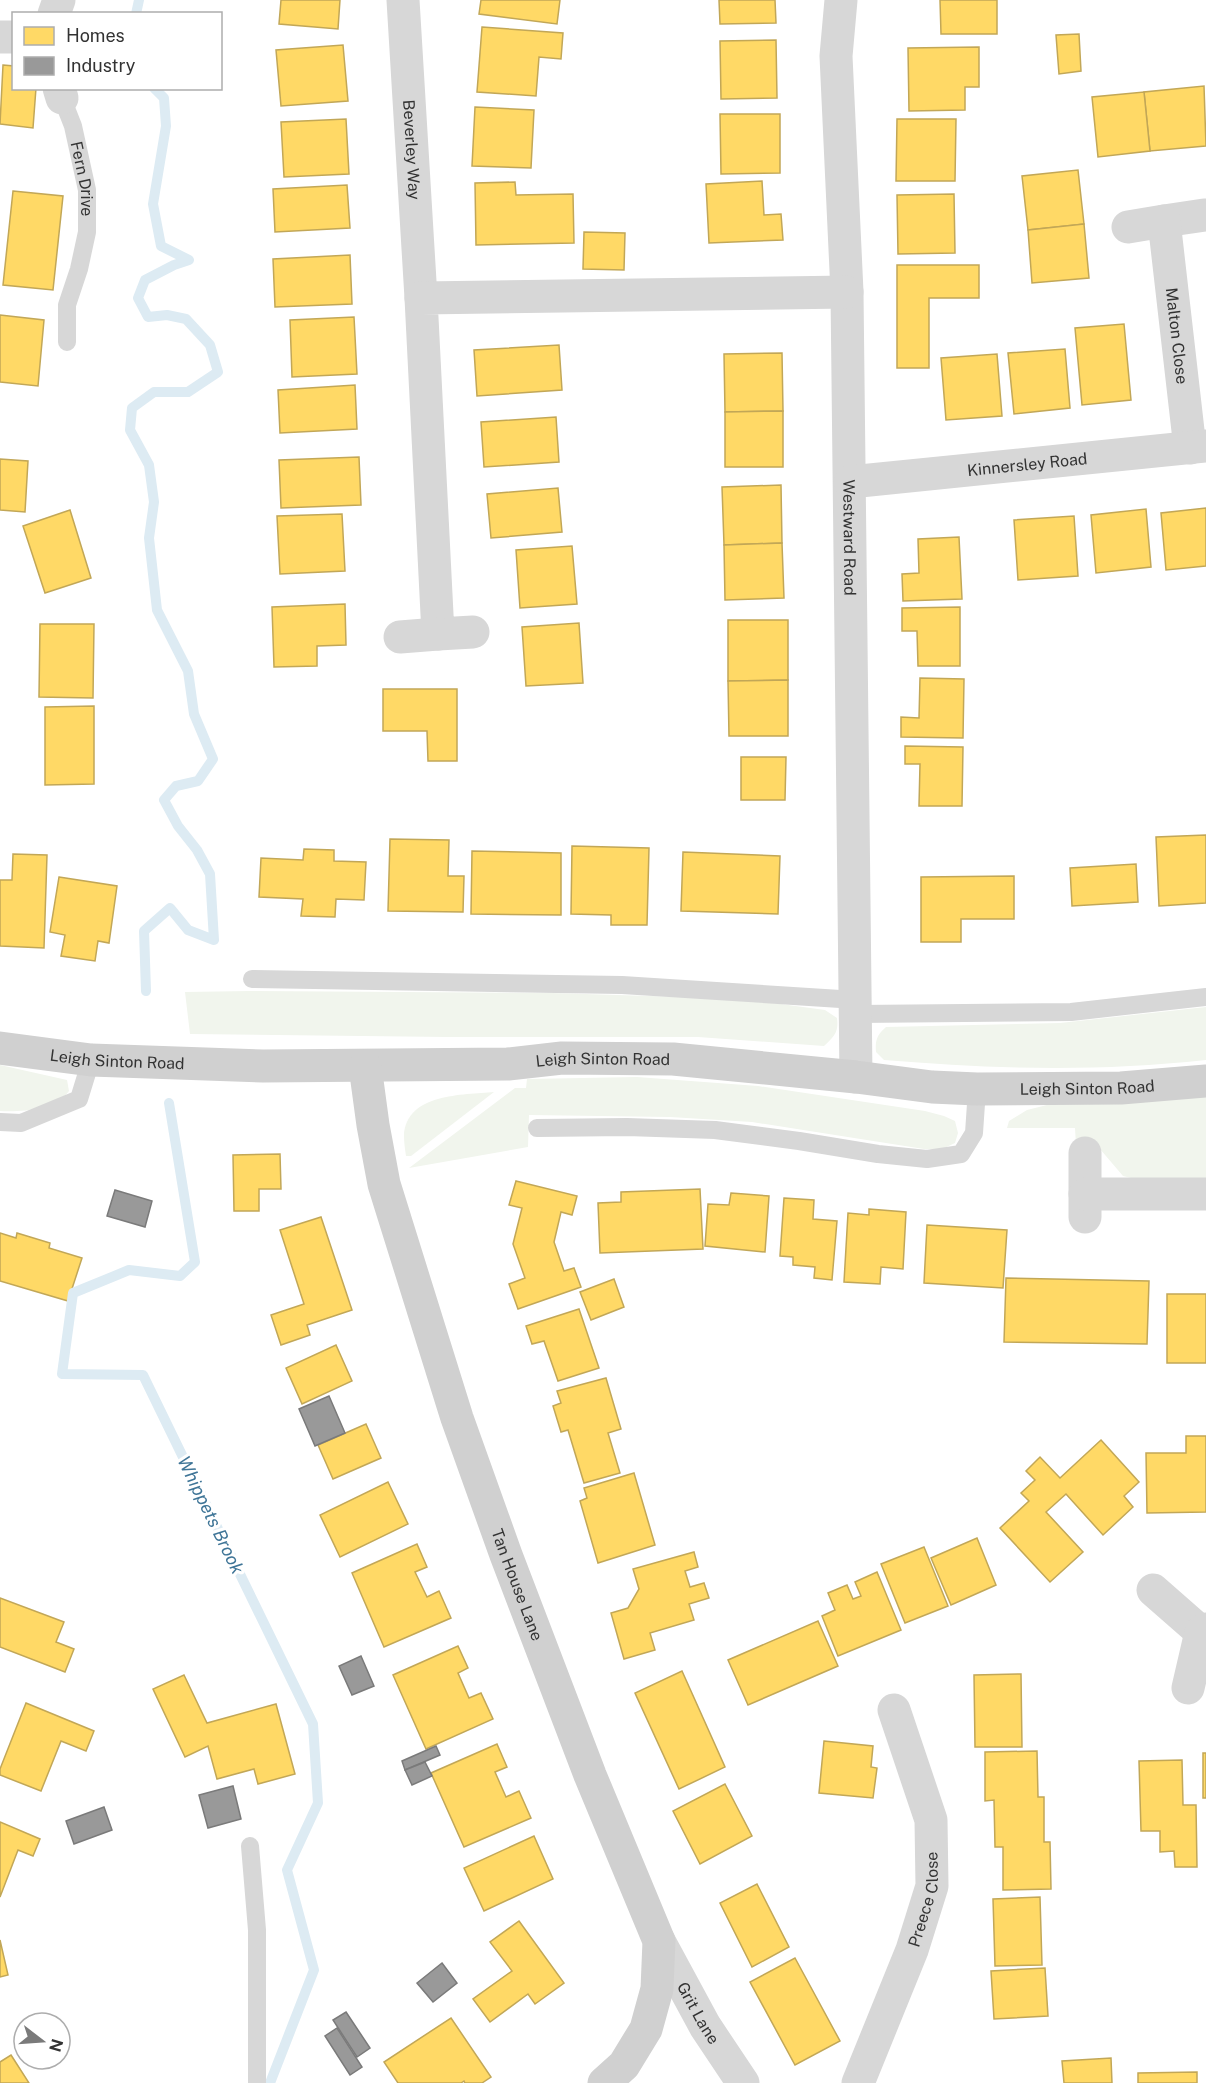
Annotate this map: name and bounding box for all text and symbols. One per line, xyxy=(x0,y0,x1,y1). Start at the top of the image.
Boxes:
legend xyxy=(12,12,222,90)
text: Homes xyxy=(66,25,125,46)
text: Industry xyxy=(66,55,136,76)
street label: Beverley Way xyxy=(400,99,425,201)
street label: Fern Drive xyxy=(67,139,97,216)
street label: Malton Close xyxy=(1162,286,1192,385)
street label: Kinnersley Road xyxy=(966,449,1088,480)
street label: Westward Road xyxy=(840,479,860,596)
street label: Leigh Sinton Road xyxy=(49,1045,185,1073)
street label: Leigh Sinton Road xyxy=(534,1048,670,1070)
street label: Leigh Sinton Road xyxy=(1020,1076,1155,1098)
water label: Whippets Brook xyxy=(173,1453,249,1578)
street label: Tan House Lane xyxy=(488,1526,547,1643)
street label: Preece Close xyxy=(904,1852,942,1949)
street label: Grit Lane xyxy=(673,1979,724,2047)
north arrow xyxy=(12,2011,72,2071)
text: N xyxy=(45,2036,67,2054)

